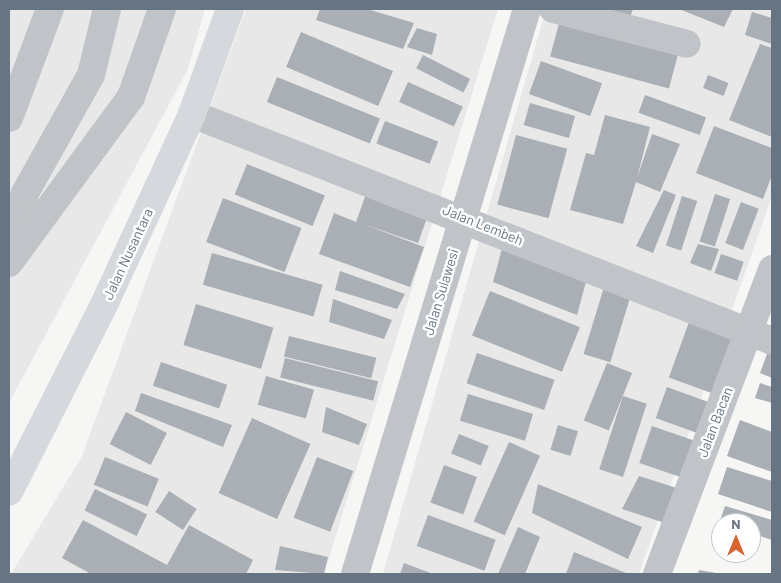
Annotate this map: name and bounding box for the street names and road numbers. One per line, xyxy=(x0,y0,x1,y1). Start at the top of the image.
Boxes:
street label: Jalan Lembeh xyxy=(440,201,526,249)
street label: Jalan Nusantara xyxy=(100,206,156,302)
street label: Jalan Sulawesi xyxy=(420,247,462,337)
street label: Jalan Bacan xyxy=(694,385,736,459)

